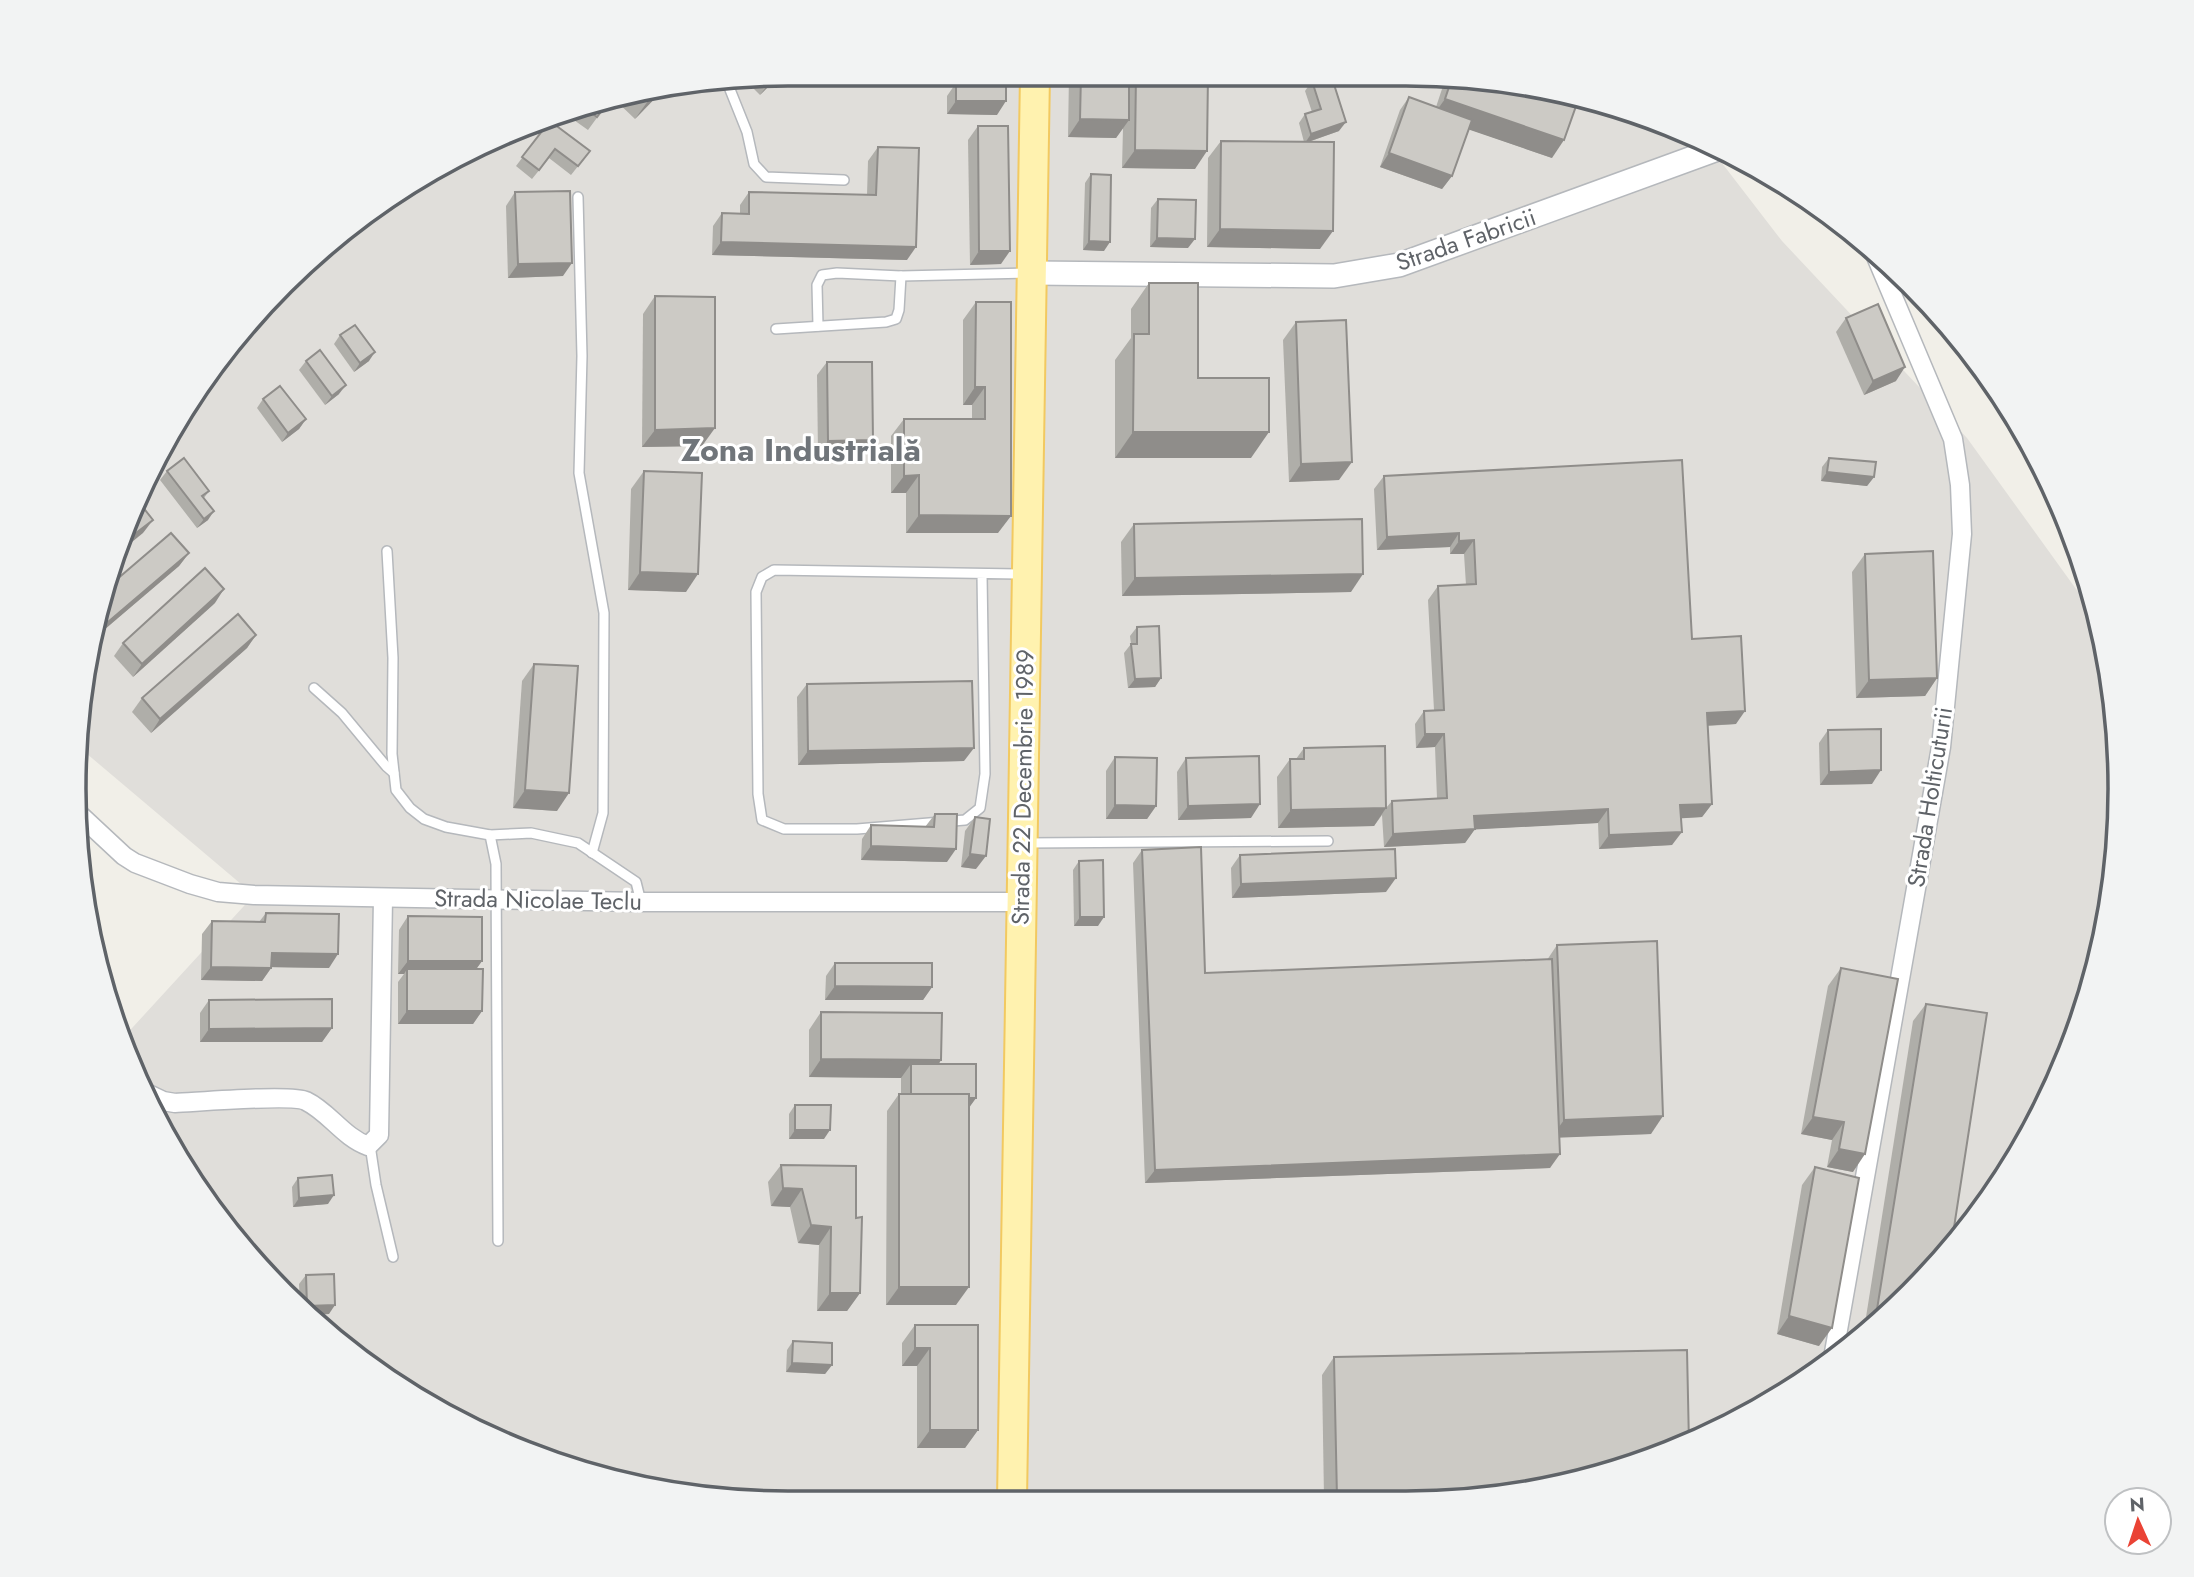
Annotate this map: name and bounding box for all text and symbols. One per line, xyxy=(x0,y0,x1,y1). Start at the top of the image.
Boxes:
street label: Strada Fabricii xyxy=(1391,199,1541,280)
district label: Zona Industrială xyxy=(681,427,921,473)
street label: Strada 22 Decembrie 1989 xyxy=(1003,649,1042,925)
street label: Strada Holticuturii xyxy=(1898,704,1961,890)
street label: Strada Nicolae Teclu xyxy=(434,880,642,919)
north arrow xyxy=(2103,1486,2173,1556)
text: N xyxy=(2129,1491,2145,1518)

